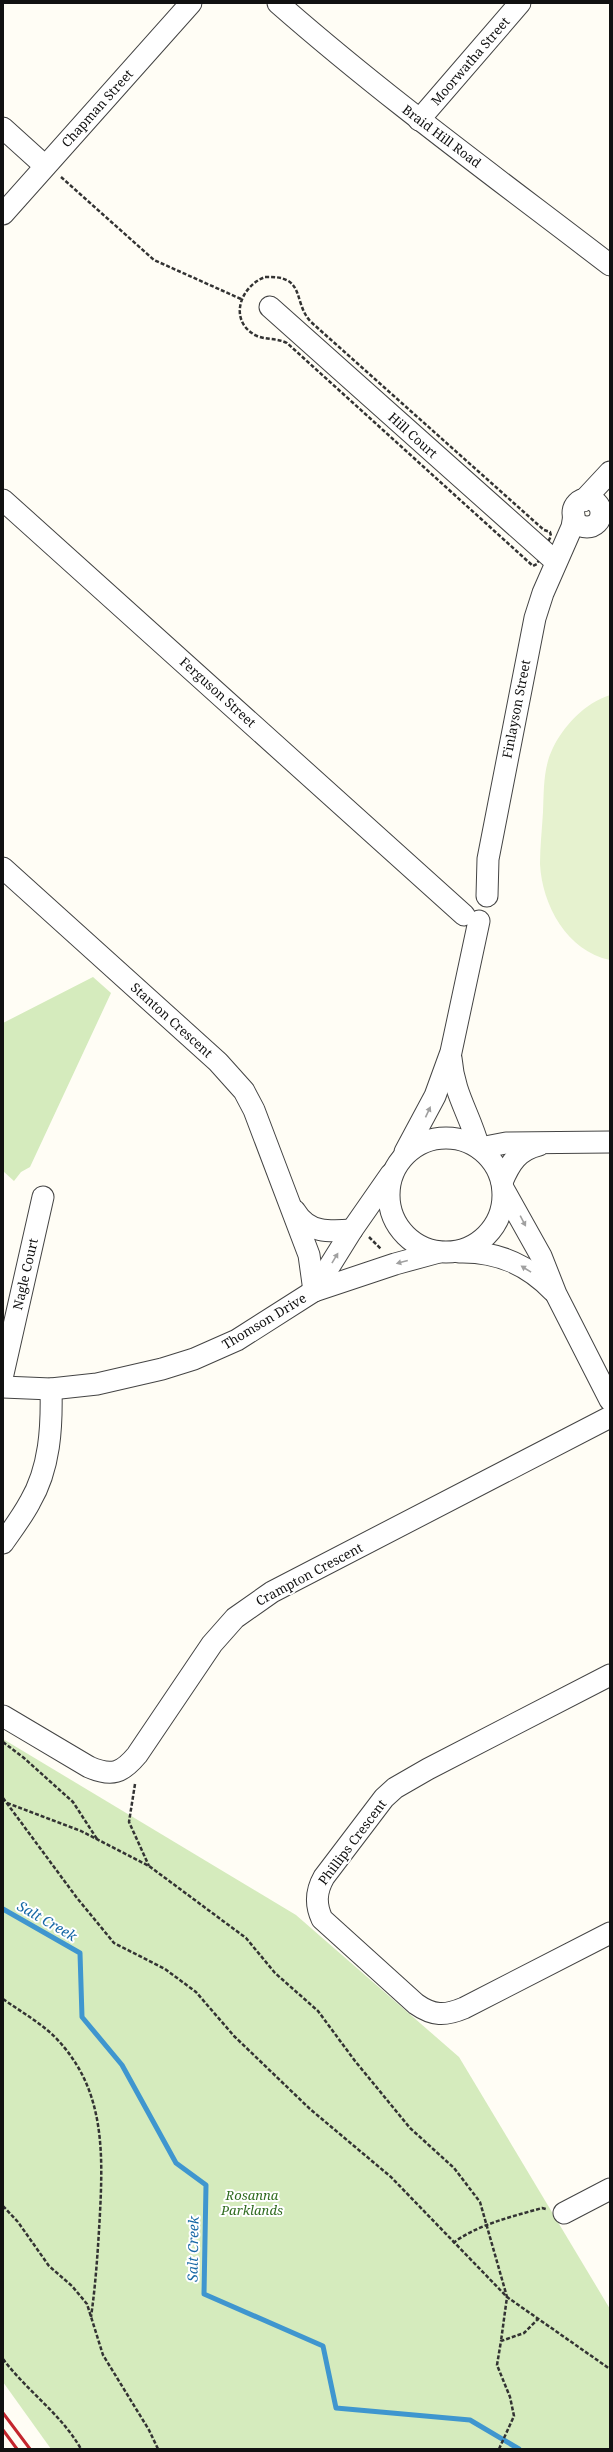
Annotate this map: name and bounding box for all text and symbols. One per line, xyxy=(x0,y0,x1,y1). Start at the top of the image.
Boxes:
street label: Moorwatha Street xyxy=(427,13,514,109)
street label: Chapman Street xyxy=(57,65,137,151)
street label: Braid Hill Road xyxy=(399,100,485,172)
street label: Hill Court xyxy=(385,408,442,462)
street label: Ferguson Street xyxy=(176,653,260,731)
street label: Finlayson Street xyxy=(498,658,534,760)
street label: Stanton Crescent xyxy=(127,978,217,1062)
one-way arrow xyxy=(425,1106,431,1118)
one-way arrow xyxy=(520,1215,526,1227)
street label: Nagle Court xyxy=(8,1236,42,1312)
one-way arrow xyxy=(331,1252,338,1264)
one-way arrow xyxy=(395,1259,407,1265)
one-way arrow xyxy=(521,1265,531,1273)
street label: Thomson Drive xyxy=(218,1289,310,1353)
street label: Crampton Crescent xyxy=(252,1538,366,1610)
street label: Phillips Crescent xyxy=(314,1795,390,1889)
water label: Salt Creek xyxy=(14,1896,81,1946)
park label: Rosanna Parklands xyxy=(220,2186,283,2219)
water label: Salt Creek xyxy=(182,2215,203,2282)

